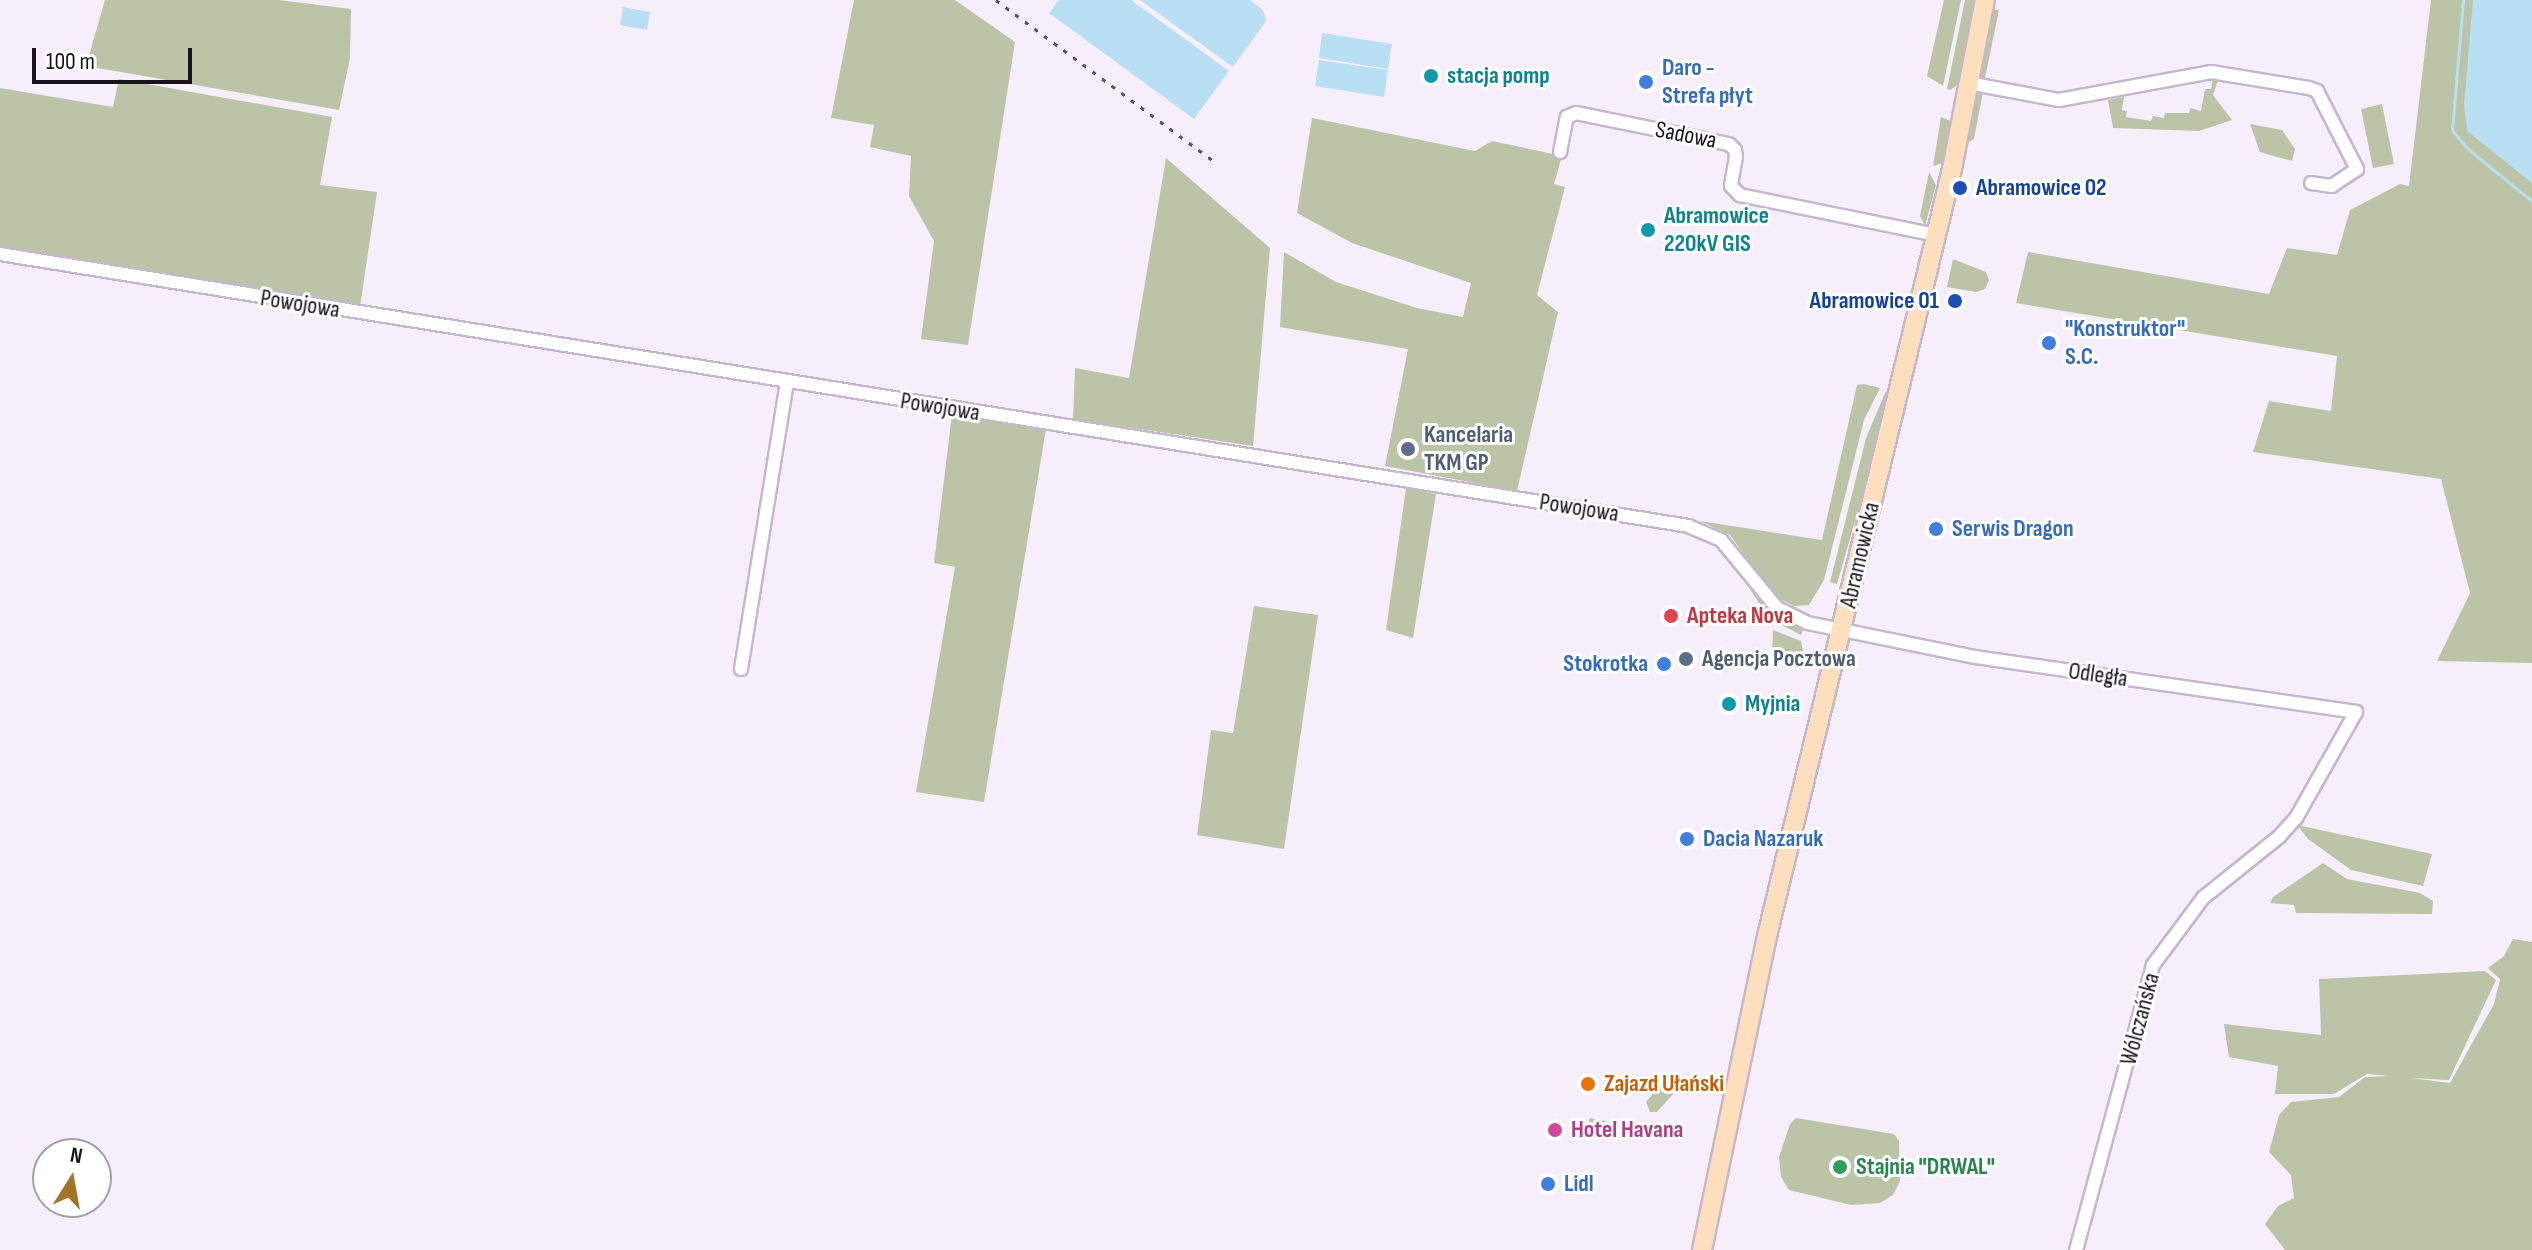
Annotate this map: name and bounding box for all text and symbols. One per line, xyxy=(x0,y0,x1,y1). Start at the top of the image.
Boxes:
scale bar xyxy=(36,32,196,82)
text: 100 m xyxy=(46,47,95,76)
place label: Daro - Strefa płyt xyxy=(1662,54,1753,110)
place label: stacja pomp xyxy=(1447,62,1550,90)
marker: stacja pomp xyxy=(1422,67,1440,85)
marker: Daro - Strefa płyt xyxy=(1637,73,1655,91)
street label: Sadowa xyxy=(1653,115,1719,155)
place label: Abramowice 02 xyxy=(1976,174,2107,202)
marker: Abramowice 02 xyxy=(1951,179,1969,197)
place label: Abramowice 220kV GIS xyxy=(1664,202,1769,258)
marker: Abramowice 220kV GIS xyxy=(1639,221,1657,239)
street label: Powojowa xyxy=(258,284,342,324)
place label: Abramowice 01 xyxy=(1810,287,1939,315)
marker: Abramowice 01 xyxy=(1946,292,1964,310)
place label: "Konstruktor" S.C. xyxy=(2065,315,2185,371)
marker: "Konstruktor" S.C. xyxy=(2040,334,2058,352)
street label: Powojowa xyxy=(898,387,982,427)
place label: Kancelaria TKM GP xyxy=(1424,421,1513,477)
marker: Kancelaria TKM GP xyxy=(1399,440,1417,458)
street label: Powojowa xyxy=(1537,488,1621,528)
street label: Abramowicka xyxy=(1834,499,1886,611)
place label: Serwis Dragon xyxy=(1952,515,2074,543)
marker: Serwis Dragon xyxy=(1927,520,1945,538)
place label: Apteka Nova xyxy=(1687,602,1793,630)
marker: Apteka Nova xyxy=(1662,607,1680,625)
place label: Agencja Pocztowa xyxy=(1702,645,1856,673)
place label: Stokrotka xyxy=(1563,650,1648,678)
marker: Agencja Pocztowa xyxy=(1677,650,1695,668)
marker: Stokrotka xyxy=(1655,655,1673,673)
street label: Odległa xyxy=(2067,657,2129,693)
place label: Myjnia xyxy=(1745,690,1800,718)
marker: Myjnia xyxy=(1720,695,1738,713)
place label: Dacia Nazaruk xyxy=(1703,825,1823,853)
marker: Dacia Nazaruk xyxy=(1678,830,1696,848)
street label: Wólczańska xyxy=(2114,970,2166,1068)
place label: Zajazd Ułański xyxy=(1604,1070,1724,1098)
marker: Zajazd Ułański xyxy=(1579,1075,1597,1093)
place label: Hotel Havana xyxy=(1571,1116,1683,1144)
marker: Hotel Havana xyxy=(1546,1121,1564,1139)
north arrow xyxy=(32,1138,112,1218)
text: N xyxy=(68,1142,85,1170)
place label: Stajnia "DRWAL" xyxy=(1856,1153,1995,1181)
marker: Stajnia "DRWAL" xyxy=(1831,1158,1849,1176)
place label: Lidl xyxy=(1564,1170,1594,1198)
marker: Lidl xyxy=(1539,1175,1557,1193)

